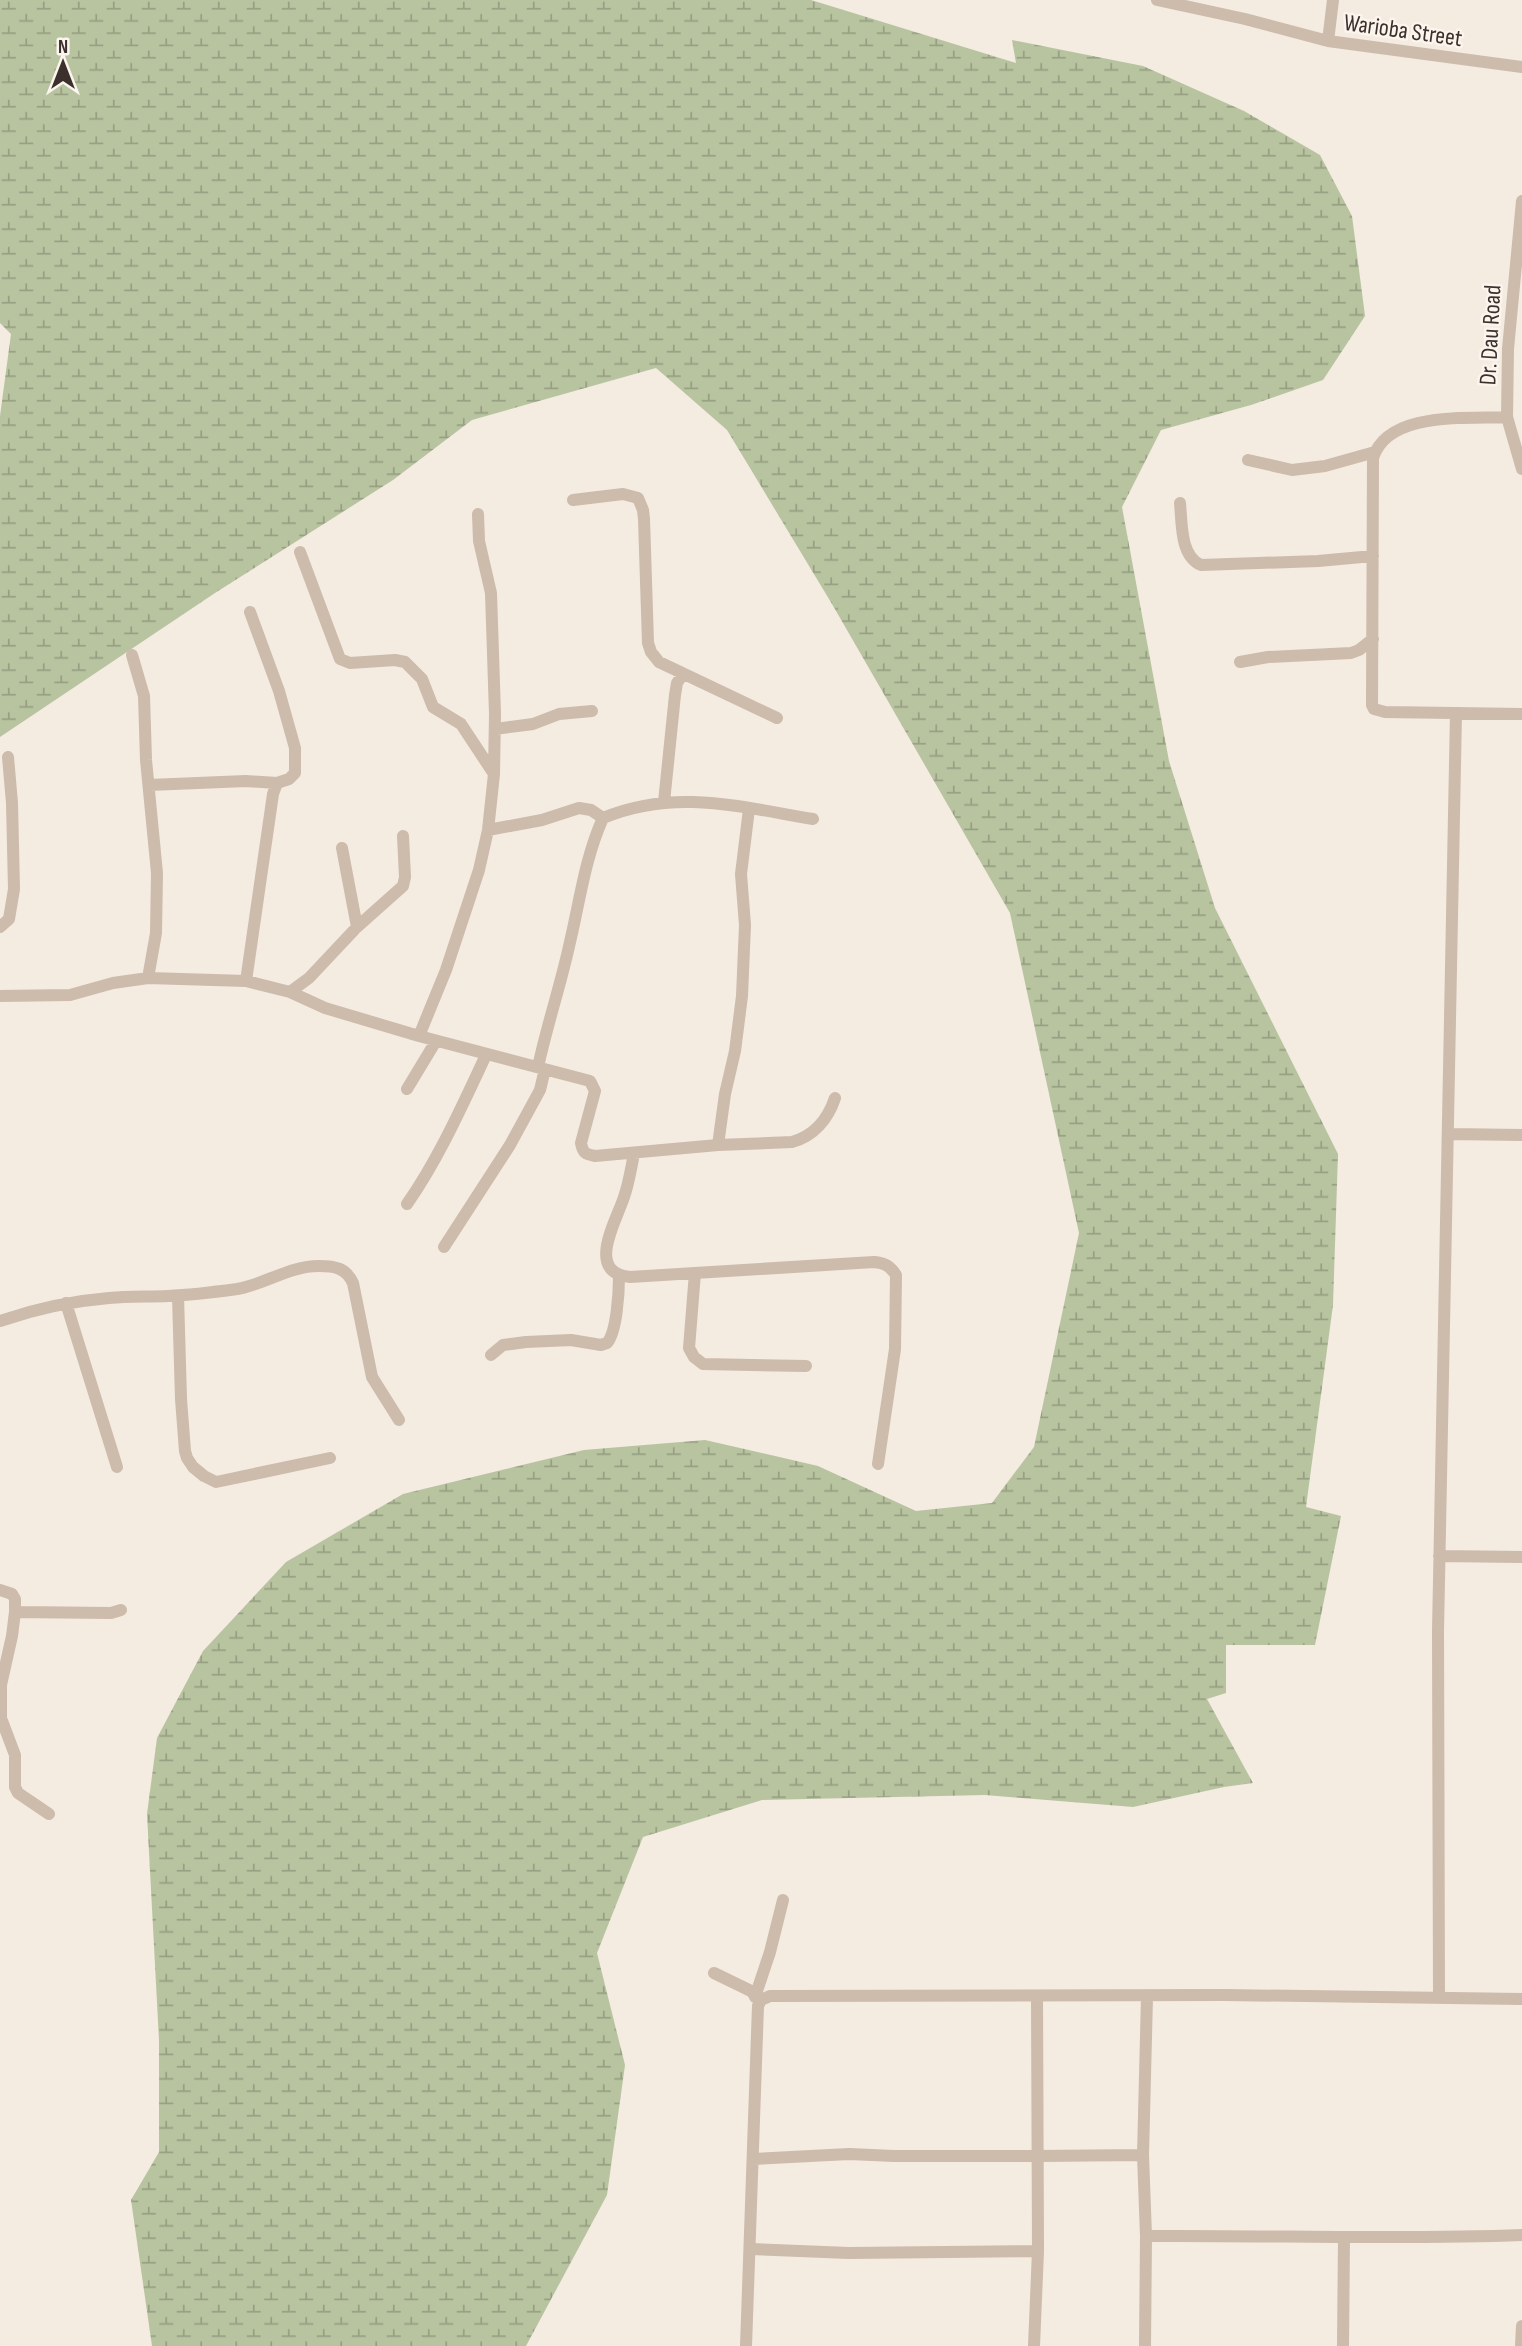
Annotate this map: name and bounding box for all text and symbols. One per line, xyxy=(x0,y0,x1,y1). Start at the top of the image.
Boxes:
street label: Warioba Street xyxy=(1342,8,1464,53)
north arrow xyxy=(28,28,98,98)
text: N xyxy=(58,36,68,59)
street label: Dr. Dau Road xyxy=(1473,284,1508,386)

